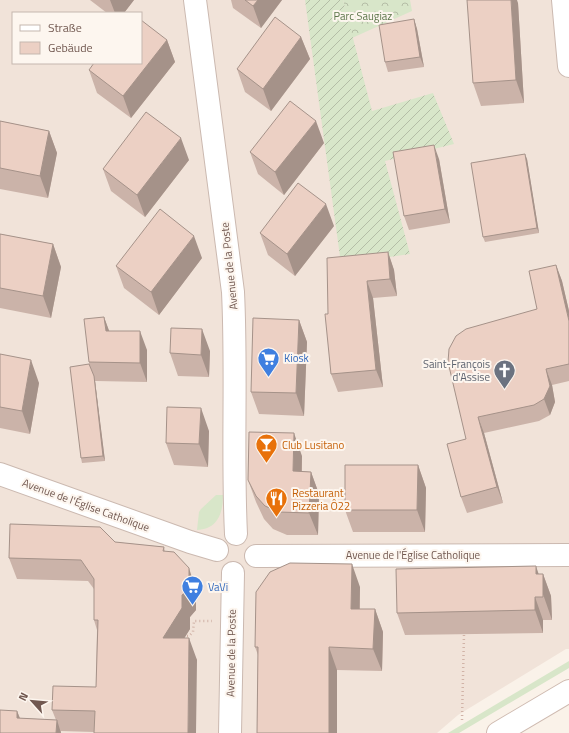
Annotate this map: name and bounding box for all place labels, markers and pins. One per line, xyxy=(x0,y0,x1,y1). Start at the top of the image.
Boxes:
supermarket icon: Kiosk xyxy=(256,345,282,378)
place label: Kiosk xyxy=(284,350,310,366)
place label: Saint-François d'Assise xyxy=(423,356,490,385)
church icon: Saint-François d'Assise xyxy=(492,357,518,390)
bar icon: Club Lusitano xyxy=(254,432,280,465)
place label: Club Lusitano xyxy=(282,437,344,453)
place label: Restaurant Pizzeria Ô22 xyxy=(292,485,350,514)
restaurant icon: Restaurant Pizzeria Ô22 xyxy=(264,486,290,519)
supermarket icon: VaVi xyxy=(179,574,205,607)
place label: VaVi xyxy=(208,579,228,595)

